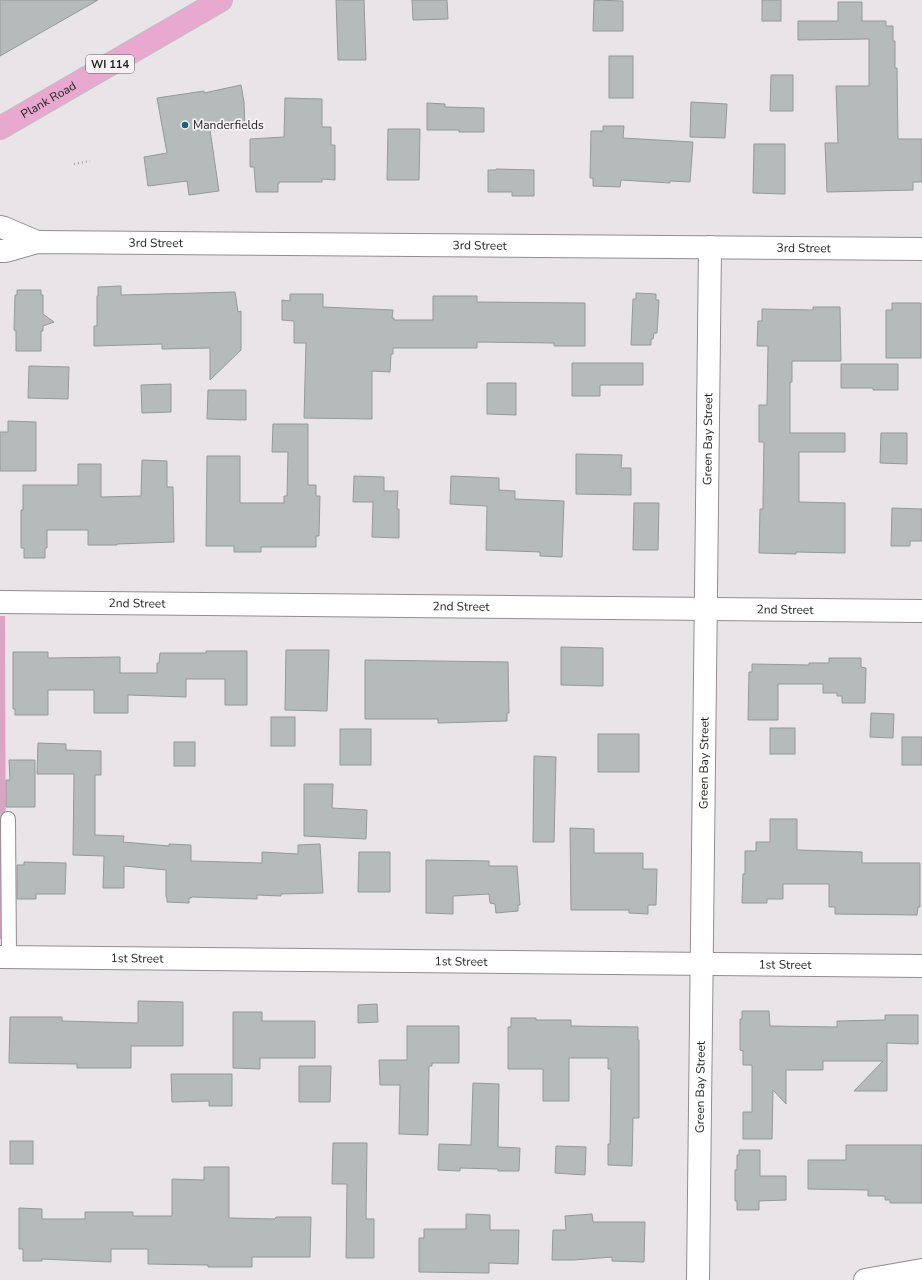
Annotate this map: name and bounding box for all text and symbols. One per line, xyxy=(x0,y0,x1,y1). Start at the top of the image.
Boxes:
road number: WI 114 xyxy=(86,55,134,73)
street label: Plank Road xyxy=(18,78,79,122)
place label: Manderfields xyxy=(193,117,264,133)
marker: Manderfields xyxy=(180,120,190,130)
street label: 3rd Street xyxy=(128,235,184,251)
street label: 3rd Street xyxy=(452,237,508,254)
street label: 3rd Street xyxy=(776,240,832,256)
street label: Green Bay Street xyxy=(699,392,716,485)
street label: 2nd Street xyxy=(108,595,166,612)
street label: 2nd Street xyxy=(432,598,490,615)
street label: 2nd Street xyxy=(756,601,814,618)
street label: Green Bay Street xyxy=(695,716,713,809)
street label: 1st Street xyxy=(110,950,164,967)
street label: 1st Street xyxy=(434,953,488,970)
street label: 1st Street xyxy=(758,956,812,973)
street label: Green Bay Street xyxy=(692,1040,709,1133)

